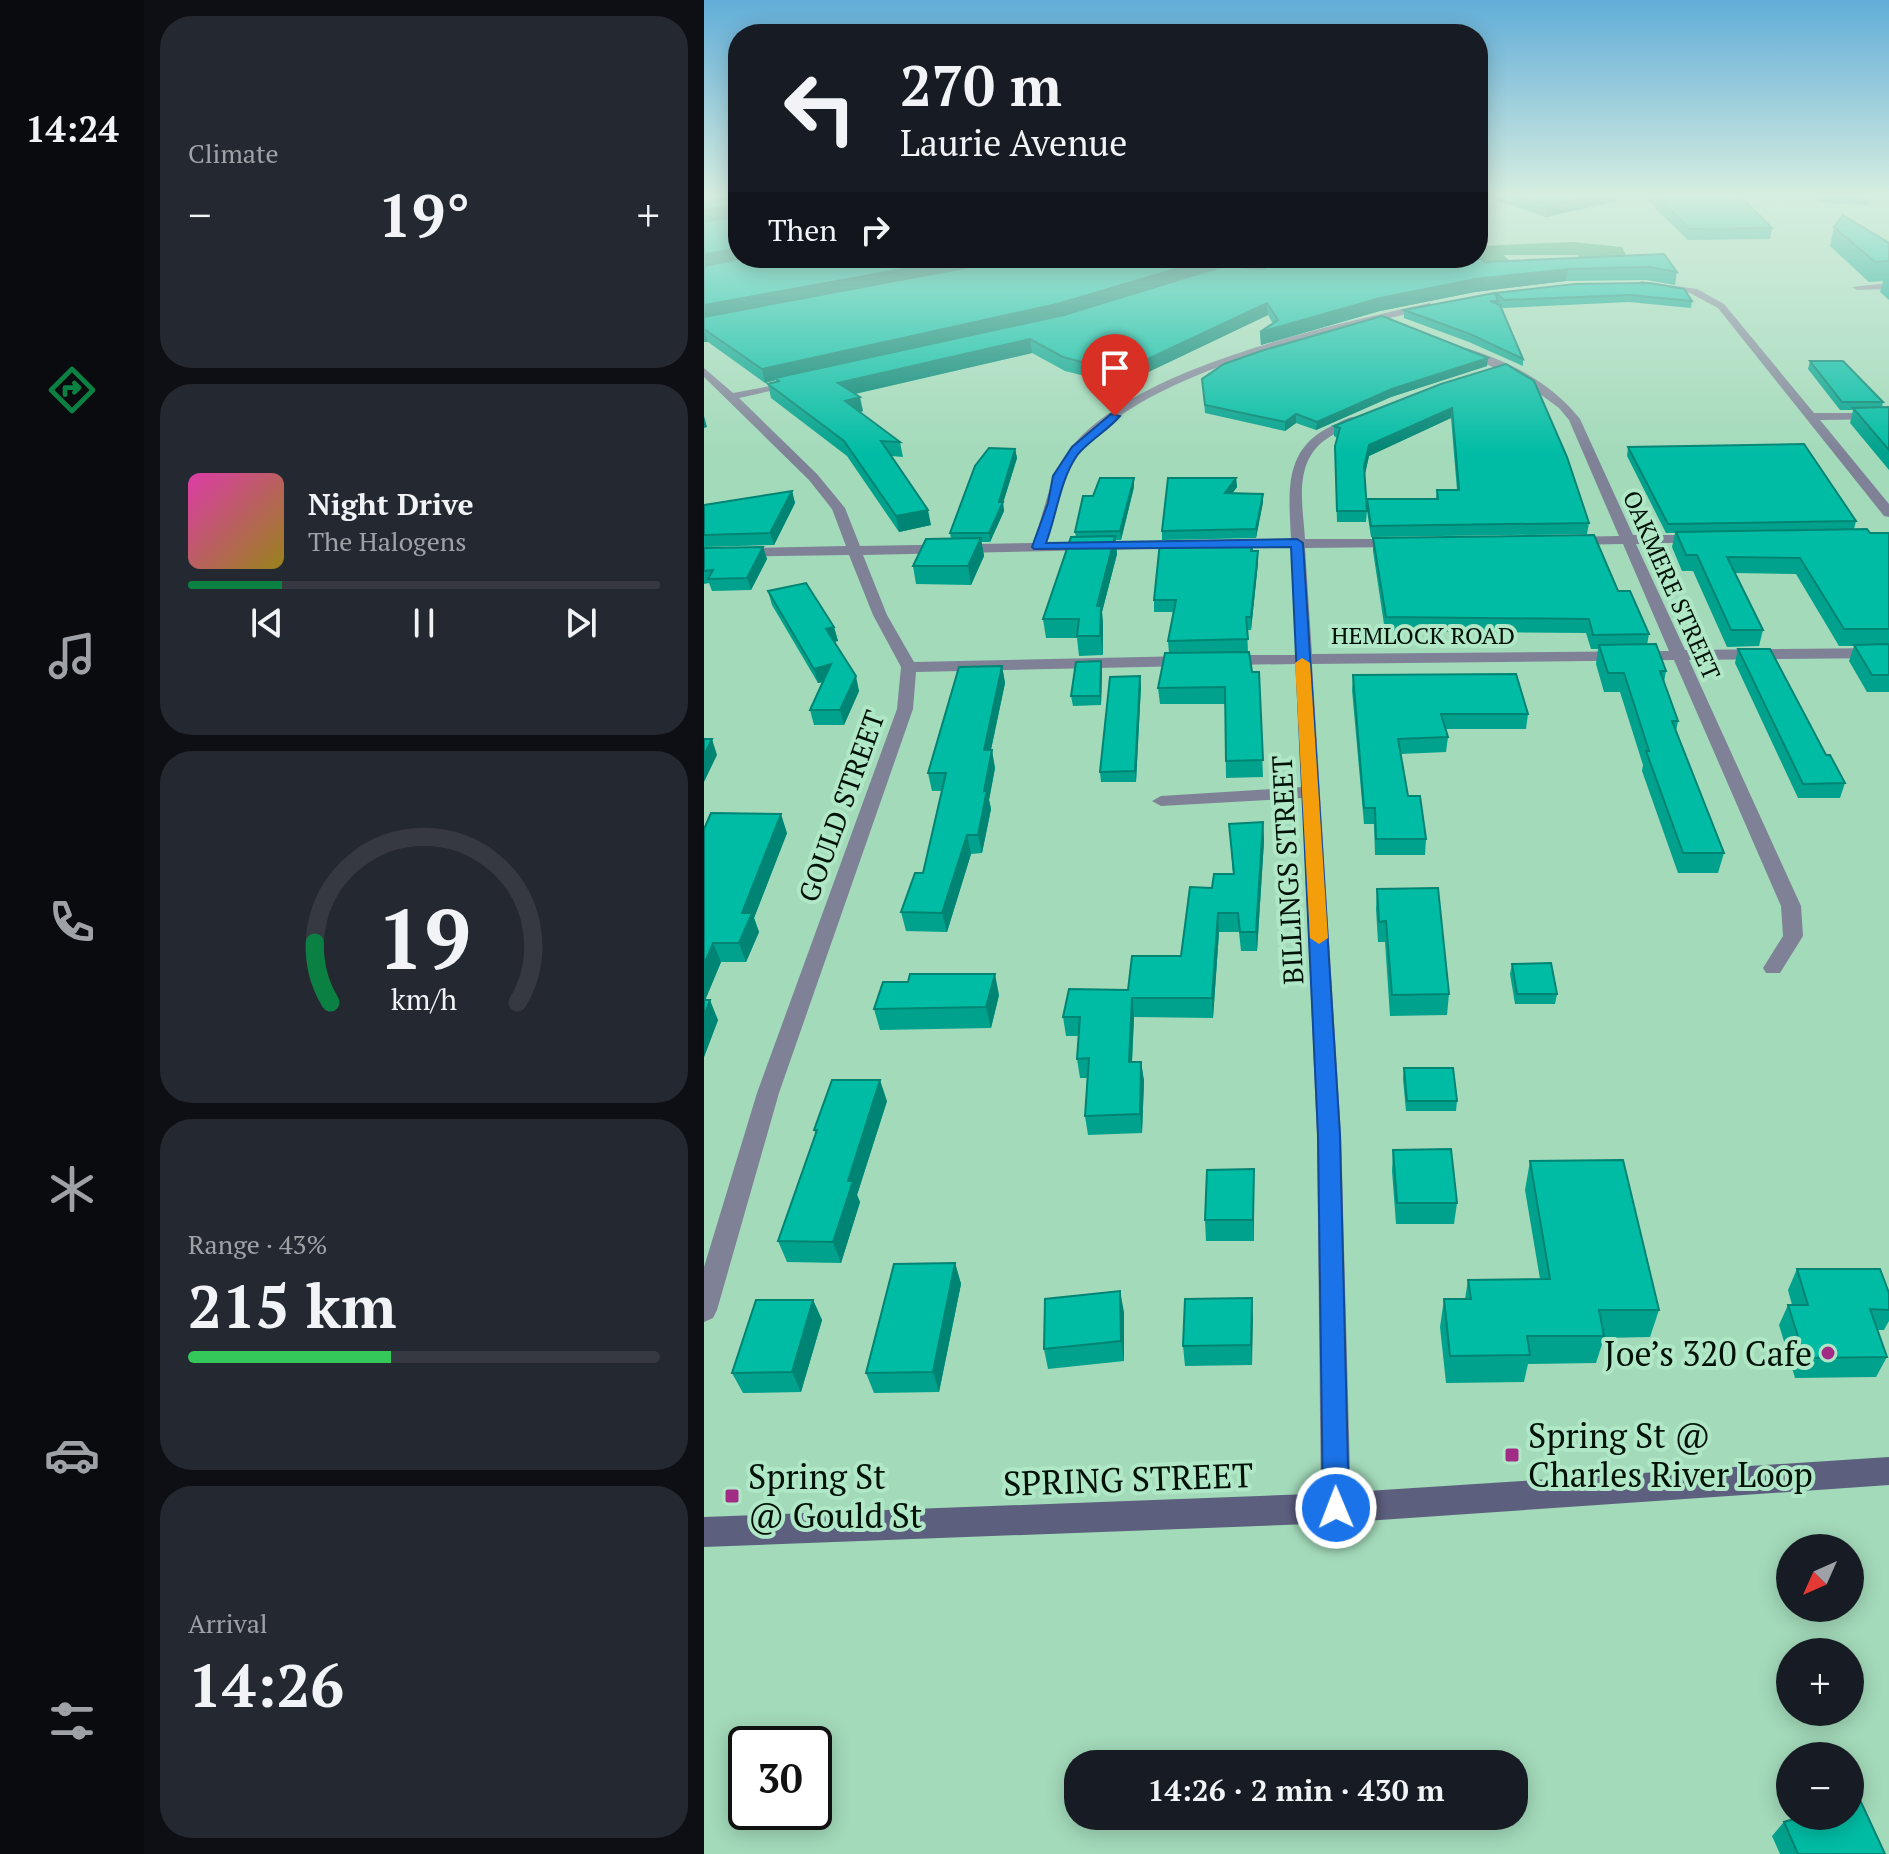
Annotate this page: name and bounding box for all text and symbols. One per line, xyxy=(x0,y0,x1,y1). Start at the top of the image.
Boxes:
text: 270 m xyxy=(900,48,1062,122)
icon: left xyxy=(768,56,872,160)
text: 14:24 xyxy=(25,105,119,152)
text: Laurie Avenue xyxy=(900,119,1127,166)
text: Climate xyxy=(188,136,279,170)
text: 19° xyxy=(378,175,470,254)
text: − xyxy=(188,185,211,244)
text: + xyxy=(637,185,660,244)
icon: right xyxy=(853,208,897,252)
text: Then xyxy=(768,210,837,250)
pin xyxy=(1081,334,1149,416)
icon: arrive xyxy=(1093,346,1137,390)
icon: directions xyxy=(44,362,100,418)
text: Night Drive xyxy=(308,484,474,524)
street label: OAKMERE STREET xyxy=(1616,485,1728,685)
text: The Halogens xyxy=(308,524,466,558)
icon: previous xyxy=(245,601,289,645)
icon: pause xyxy=(402,601,446,645)
icon: next xyxy=(559,601,603,645)
street label: HEMLOCK ROAD xyxy=(1331,619,1515,651)
icon: music xyxy=(44,628,100,684)
street label: GOULD STREET xyxy=(789,705,893,907)
street label: BILLINGS STREET xyxy=(1263,755,1311,985)
text: 19 xyxy=(377,883,471,993)
icon: phone xyxy=(44,894,100,950)
text: km/h xyxy=(391,980,457,1018)
icon: climate xyxy=(44,1161,100,1217)
text: Range · 43% xyxy=(188,1227,327,1261)
text: 215 km xyxy=(188,1266,396,1345)
place label: Joe’s 320 Cafe xyxy=(1604,1331,1812,1376)
marker: Joe’s 320 Cafe xyxy=(1819,1344,1837,1362)
place label: Spring St @ Charles River Loop xyxy=(1528,1413,1813,1497)
icon: car xyxy=(44,1427,100,1483)
marker: Spring St @ Charles River Loop xyxy=(1503,1446,1521,1464)
street label: SPRING STREET xyxy=(1002,1452,1254,1506)
place label: Spring St @ Gould St xyxy=(748,1454,923,1538)
position arrow xyxy=(1294,1466,1378,1550)
marker: Spring St @ Gould St xyxy=(723,1487,741,1505)
north arrow xyxy=(1776,1534,1864,1622)
map controls xyxy=(1776,1534,1864,1830)
text: Arrival xyxy=(188,1606,268,1640)
button: + xyxy=(1776,1638,1864,1726)
text: 14:26 xyxy=(188,1645,344,1724)
icon: filters xyxy=(44,1693,100,1749)
speed limit sign: 30 xyxy=(728,1726,832,1830)
button: − xyxy=(1776,1742,1864,1830)
text: 14:26 · 2 min · 430 m xyxy=(1148,1770,1444,1810)

